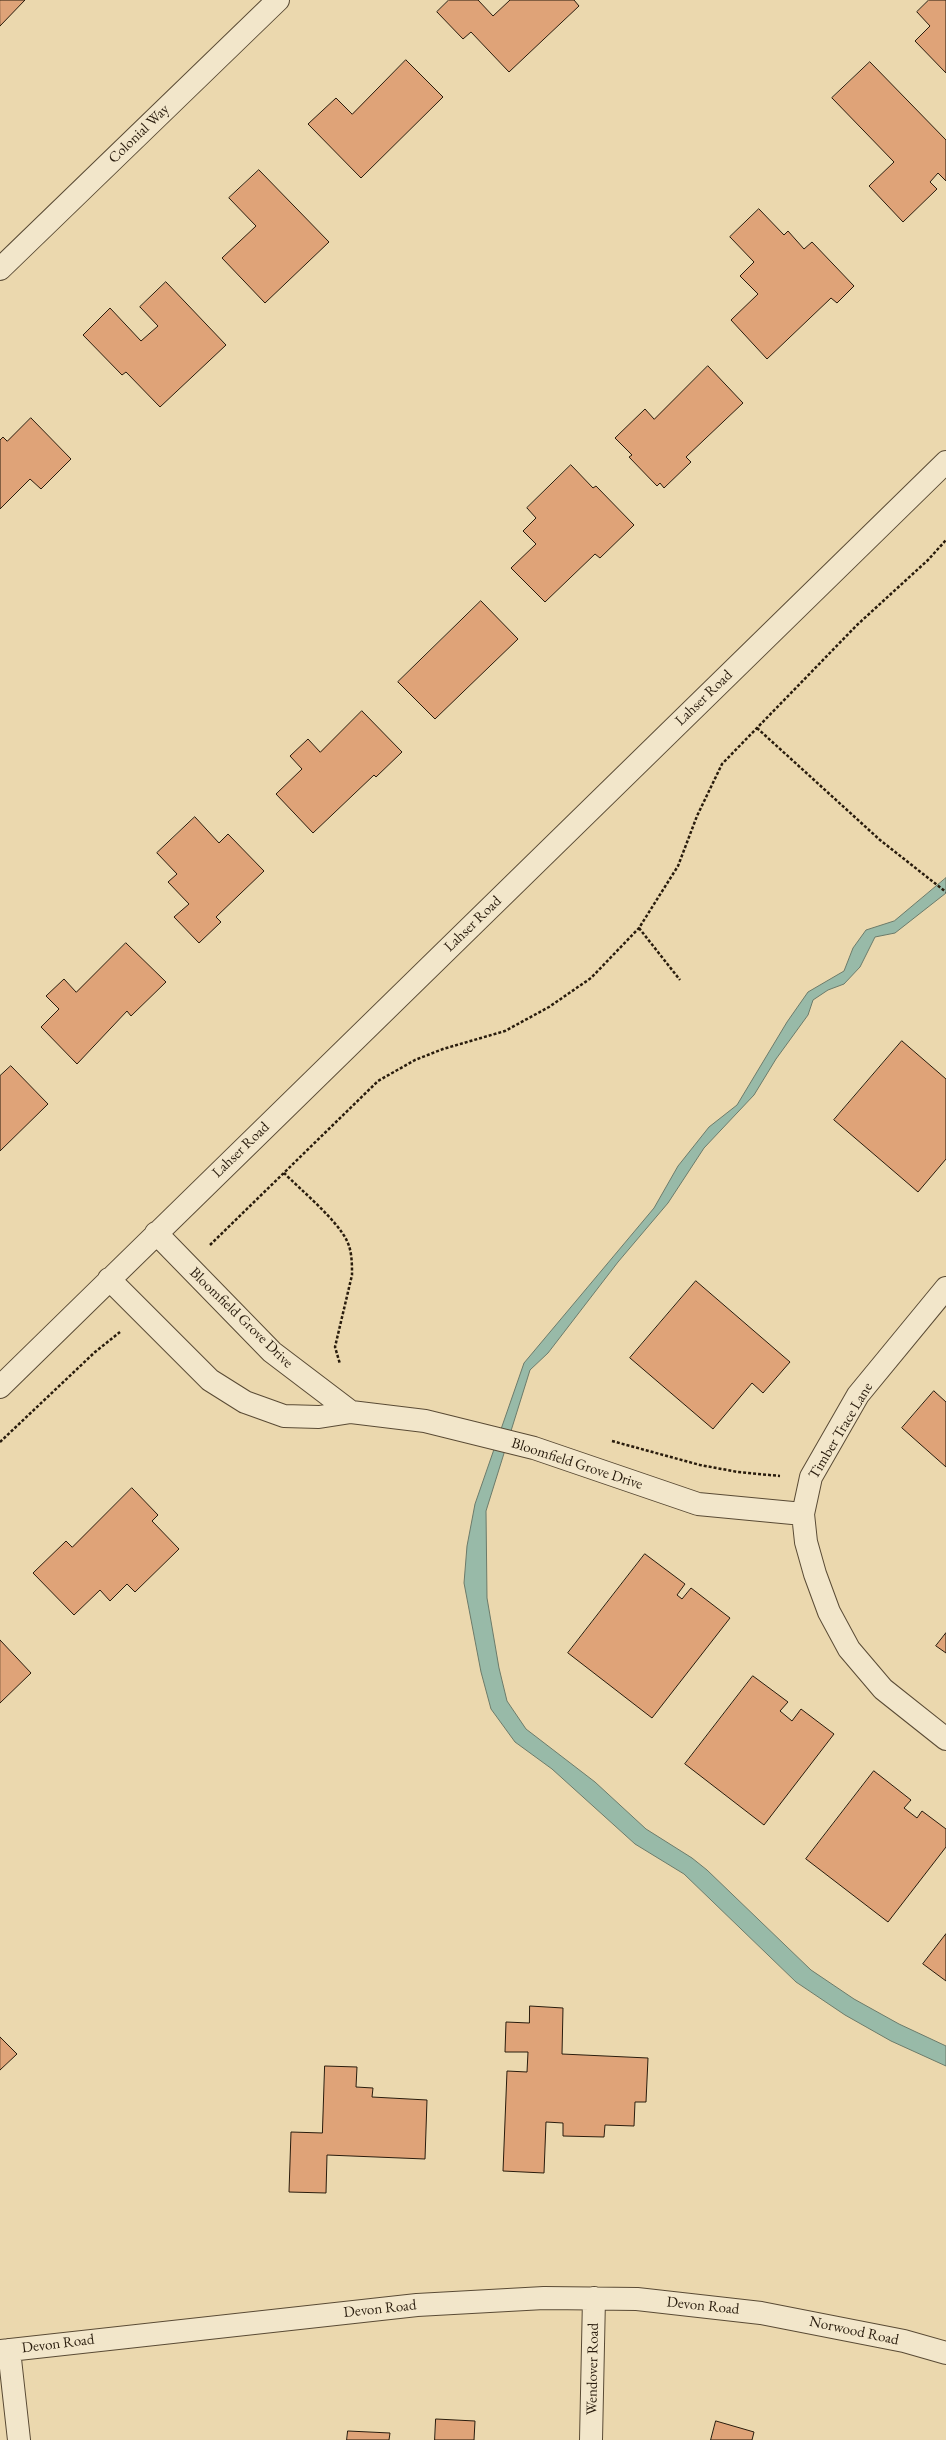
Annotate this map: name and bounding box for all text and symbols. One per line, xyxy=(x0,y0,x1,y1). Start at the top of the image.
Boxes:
street label: Colonial Way xyxy=(105,101,173,167)
street label: Lahser Road xyxy=(672,666,736,730)
street label: Lahser Road xyxy=(441,892,505,956)
street label: Lahser Road xyxy=(209,1118,273,1182)
street label: Bloomfield Grove Drive xyxy=(185,1264,297,1372)
street label: Timber Trace Lane xyxy=(805,1379,877,1483)
street label: Bloomfield Grove Drive xyxy=(509,1434,645,1494)
street label: Devon Road xyxy=(666,2293,740,2319)
street label: Devon Road xyxy=(343,2296,417,2322)
street label: Norwood Road xyxy=(808,2313,900,2349)
street label: Wendover Road xyxy=(583,2323,603,2415)
street label: Devon Road xyxy=(21,2331,95,2357)

